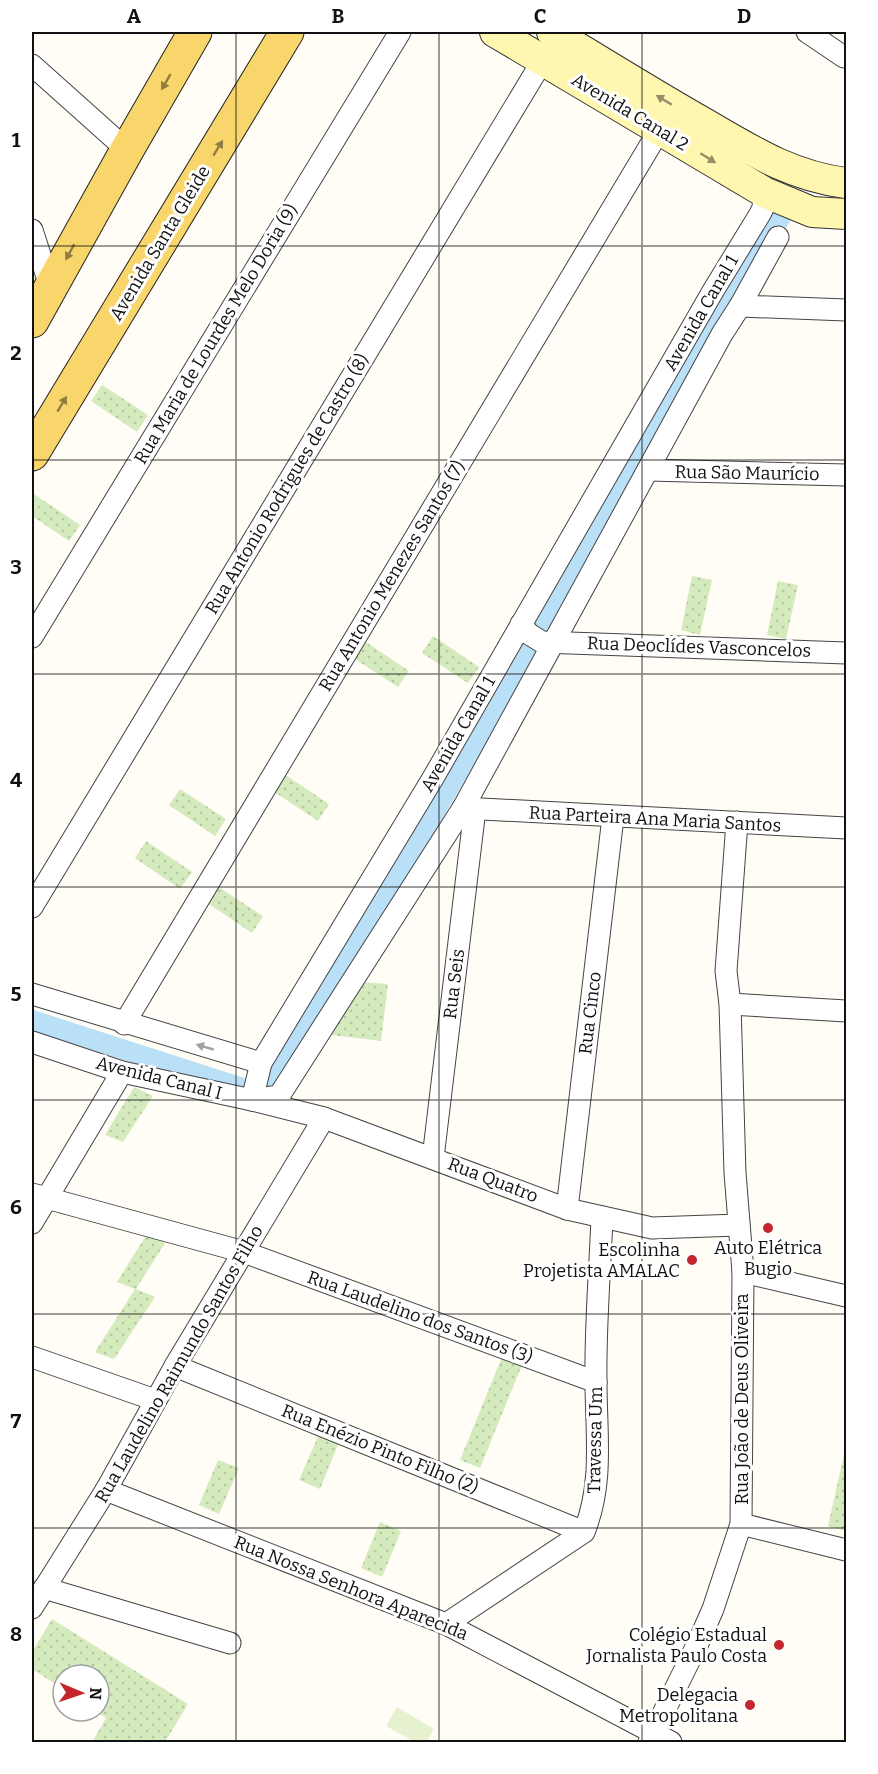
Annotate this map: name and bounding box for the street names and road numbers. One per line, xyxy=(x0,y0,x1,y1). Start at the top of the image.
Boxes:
street label: Avenida Canal 2 xyxy=(568,68,692,156)
street label: Avenida Santa Gleide xyxy=(105,162,215,324)
street label: Rua Maria de Lourdes Melo Doria (9) xyxy=(129,200,303,468)
street label: Avenida Canal 1 xyxy=(659,251,743,375)
street label: Rua Antonio Rodrigues de Castro (8) xyxy=(200,350,374,618)
street label: Rua Antonio Menezes Santos (7) xyxy=(314,457,470,695)
street label: Rua São Maurício xyxy=(674,461,820,485)
street label: Rua Deoclídes Vasconcelos xyxy=(587,632,811,662)
street label: Avenida Canal 1 xyxy=(416,672,500,796)
street label: Rua Parteira Ana Maria Santos xyxy=(528,801,782,837)
street label: Rua Seis xyxy=(439,948,469,1020)
street label: Rua Cinco xyxy=(574,970,606,1056)
street label: Avenida Canal I xyxy=(94,1052,224,1104)
street label: Rua Quatro xyxy=(445,1153,541,1207)
street label: Rua Laudelino Raimundo Santos Filho xyxy=(90,1221,268,1507)
street label: Rua Laudelino dos Santos (3) xyxy=(304,1266,536,1368)
street label: Rua João de Deus Oliveira xyxy=(731,1293,753,1505)
street label: Travessa Um xyxy=(583,1386,607,1494)
street label: Rua Enézio Pinto Filho (2) xyxy=(278,1399,482,1499)
street label: Rua Nossa Senhora Aparecida xyxy=(231,1531,471,1645)

